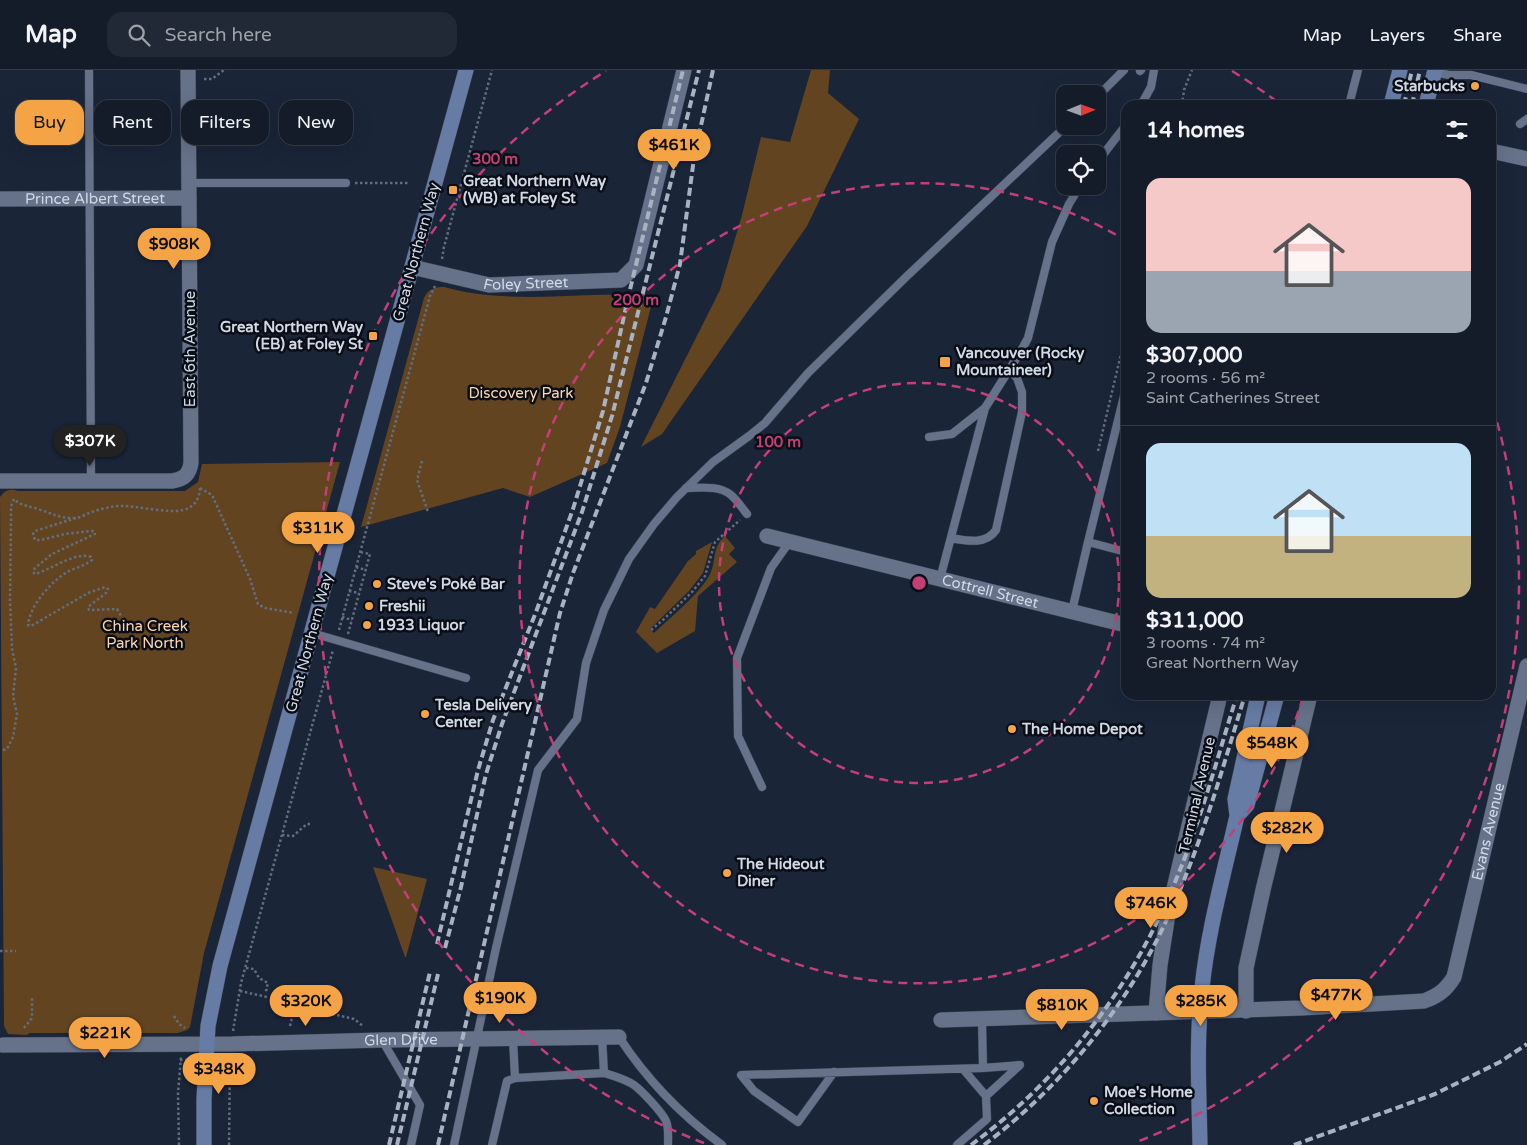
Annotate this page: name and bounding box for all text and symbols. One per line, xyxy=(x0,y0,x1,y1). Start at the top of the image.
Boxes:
search box xyxy=(107,12,457,57)
text: Map xyxy=(25,20,77,49)
icon: search xyxy=(125,21,153,49)
text: Search here xyxy=(165,24,272,46)
text: Map xyxy=(1303,24,1342,46)
text: Layers xyxy=(1370,24,1425,46)
text: Share xyxy=(1453,24,1502,46)
place label: Starbucks xyxy=(1394,77,1465,95)
marker: Starbucks xyxy=(1469,80,1481,92)
north arrow xyxy=(1056,85,1106,135)
map controls xyxy=(1056,85,1106,195)
chip: Buy xyxy=(15,100,84,145)
chip: Rent xyxy=(94,100,171,145)
chip: Filters xyxy=(181,100,269,145)
chip: New xyxy=(279,100,353,145)
icon: filters xyxy=(1443,116,1471,144)
text: 14 homes xyxy=(1146,118,1245,143)
pin: $461K xyxy=(639,128,709,171)
text: $461K xyxy=(649,135,699,155)
button: locate xyxy=(1056,145,1106,195)
text: 300 m xyxy=(472,150,518,168)
place label: Great Northern Way (WB) at Foley St xyxy=(463,172,606,208)
street label: Great Northern Way xyxy=(389,181,443,323)
marker: Great Northern Way (WB) at Foley St xyxy=(447,184,459,196)
street label: Prince Albert Street xyxy=(25,189,165,208)
icon: home xyxy=(1264,210,1354,300)
pin: $908K xyxy=(139,228,209,270)
text: $908K xyxy=(149,234,199,254)
street label: Foley Street xyxy=(482,273,569,295)
street label: East 6th Avenue xyxy=(181,291,199,407)
text: 200 m xyxy=(613,291,659,309)
place label: Great Northern Way (EB) at Foley St xyxy=(220,318,363,354)
marker: Great Northern Way (EB) at Foley St xyxy=(367,330,379,342)
text: $307,000 xyxy=(1146,343,1242,368)
place label: Vancouver (Rocky Mountaineer) xyxy=(956,344,1084,379)
marker: Vancouver (Rocky Mountaineer) xyxy=(938,355,952,369)
text: 2 rooms · 56 m² xyxy=(1146,368,1265,388)
park label: Discovery Park xyxy=(468,384,574,402)
text: Saint Catherines Street xyxy=(1146,388,1320,408)
pin: $307K xyxy=(55,424,125,467)
text: $307K xyxy=(65,431,115,451)
text: 100 m xyxy=(755,433,801,451)
icon: home xyxy=(1264,476,1354,566)
pin: $311K xyxy=(283,512,353,554)
text: $311K xyxy=(293,518,343,538)
street label: Cottrell Street xyxy=(940,571,1041,612)
street label: Great Northern Way xyxy=(282,572,336,714)
centre of rings xyxy=(910,574,928,592)
place label: Steve's Poké Bar xyxy=(387,575,505,593)
marker: Steve's Poké Bar xyxy=(371,578,383,590)
place label: Freshii xyxy=(379,597,426,615)
marker: Freshii xyxy=(363,600,375,612)
text: $311,000 xyxy=(1146,608,1244,633)
place label: 1933 Liquor xyxy=(377,616,465,635)
park label: China Creek Park North xyxy=(102,617,188,652)
marker: 1933 Liquor xyxy=(361,619,373,631)
text: 3 rooms · 74 m² xyxy=(1146,633,1265,653)
text: Great Northern Way xyxy=(1146,653,1299,673)
place label: Tesla Delivery Center xyxy=(434,696,532,731)
marker: Tesla Delivery Center xyxy=(419,708,431,720)
place label: The Home Depot xyxy=(1021,720,1143,739)
marker: The Home Depot xyxy=(1006,723,1018,735)
pin: $548K xyxy=(1237,726,1307,769)
text: $548K xyxy=(1247,733,1297,753)
street label: Terminal Avenue xyxy=(1175,735,1219,855)
street label: Evans Avenue xyxy=(1468,781,1508,882)
pin: $282K xyxy=(1252,812,1322,854)
text: $282K xyxy=(1262,818,1312,838)
place label: The Hideout Diner xyxy=(736,855,825,890)
marker: The Hideout Diner xyxy=(721,867,733,879)
pin: $746K xyxy=(1116,886,1186,929)
text: $746K xyxy=(1126,893,1176,913)
pin: $477K xyxy=(1301,978,1371,1021)
pin: $190K xyxy=(465,982,535,1024)
pin: $320K xyxy=(271,984,341,1027)
pin: $285K xyxy=(1166,984,1236,1027)
text: $477K xyxy=(1311,985,1361,1005)
text: $190K xyxy=(475,988,525,1008)
pin: $810K xyxy=(1027,988,1097,1031)
text: $320K xyxy=(281,991,331,1011)
text: $285K xyxy=(1176,991,1226,1011)
text: $810K xyxy=(1037,995,1087,1015)
pin: $221K xyxy=(70,1016,140,1059)
text: $221K xyxy=(80,1023,130,1043)
street label: Glen Drive xyxy=(364,1030,438,1049)
pin: $348K xyxy=(184,1052,254,1095)
text: $348K xyxy=(194,1059,244,1079)
place label: Moe's Home Collection xyxy=(1104,1083,1193,1118)
marker: Moe's Home Collection xyxy=(1088,1095,1100,1107)

